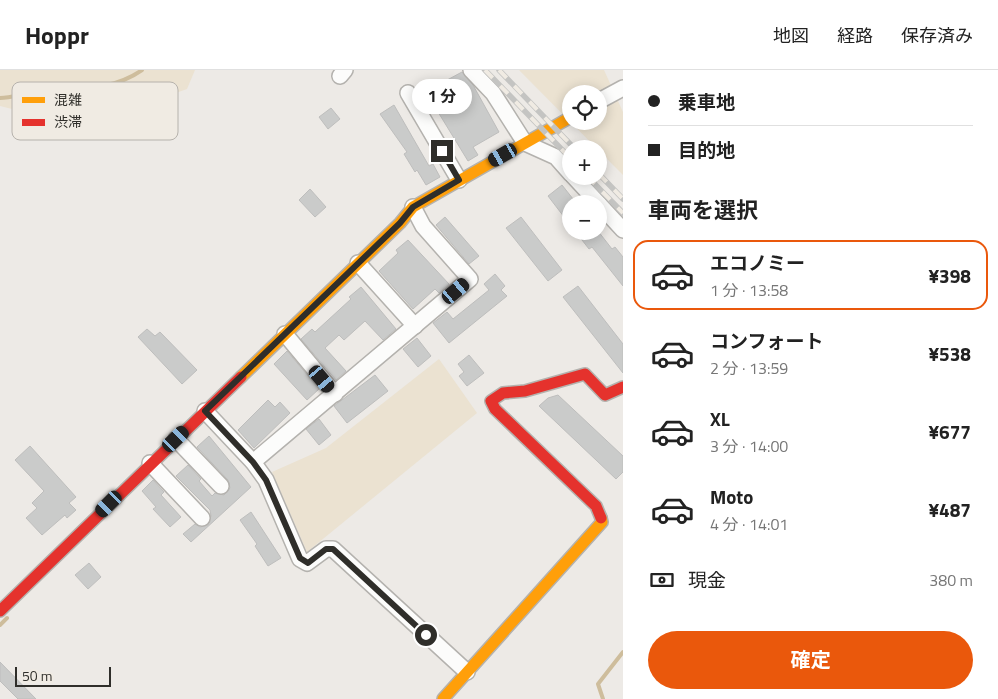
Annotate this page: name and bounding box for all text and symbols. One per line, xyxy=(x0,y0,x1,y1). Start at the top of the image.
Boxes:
text: Hoppr xyxy=(25,17,89,53)
text: 地図 xyxy=(773,22,809,49)
text: 経路 xyxy=(837,22,873,49)
text: 保存済み xyxy=(901,22,973,49)
callout: 1 分 xyxy=(412,78,472,114)
legend xyxy=(12,82,178,140)
text: 1 分 xyxy=(428,84,456,108)
map controls xyxy=(562,85,607,240)
button: locate xyxy=(562,85,607,130)
text: 乗車地 xyxy=(678,87,735,116)
text: 混雑 xyxy=(54,89,82,110)
text: 渋滞 xyxy=(54,111,82,132)
text: 目的地 xyxy=(678,135,735,164)
route end xyxy=(431,140,453,162)
button: + xyxy=(562,140,607,185)
car xyxy=(486,141,519,169)
text: 車両を選択 xyxy=(648,193,758,227)
button: − xyxy=(562,195,607,240)
text: エコノミー xyxy=(710,248,805,277)
icon: car xyxy=(650,253,695,298)
text: ¥398 xyxy=(928,261,971,290)
car xyxy=(439,276,472,306)
text: 1 分 · 13:58 xyxy=(710,278,788,302)
text: コンフォート xyxy=(710,326,823,355)
icon: car xyxy=(650,331,695,376)
text: ¥538 xyxy=(928,339,971,368)
text: 2 分 · 13:59 xyxy=(710,356,788,380)
car xyxy=(306,363,337,395)
text: XL xyxy=(710,404,730,433)
icon: car xyxy=(650,409,695,454)
text: ¥677 xyxy=(928,417,971,446)
car xyxy=(159,423,192,455)
text: 3 分 · 14:00 xyxy=(710,434,788,458)
text: Moto xyxy=(710,482,753,511)
icon: car xyxy=(650,487,695,532)
car xyxy=(93,488,124,520)
text: ¥487 xyxy=(928,495,971,524)
text: 4 分 · 14:01 xyxy=(710,512,788,536)
text: 現金 xyxy=(688,565,726,594)
icon: cash xyxy=(648,566,676,594)
text: 380 m xyxy=(929,568,973,592)
route start xyxy=(415,624,437,646)
button: 確定 xyxy=(648,631,973,689)
scale bar xyxy=(15,664,111,687)
text: 50 m xyxy=(22,665,52,686)

